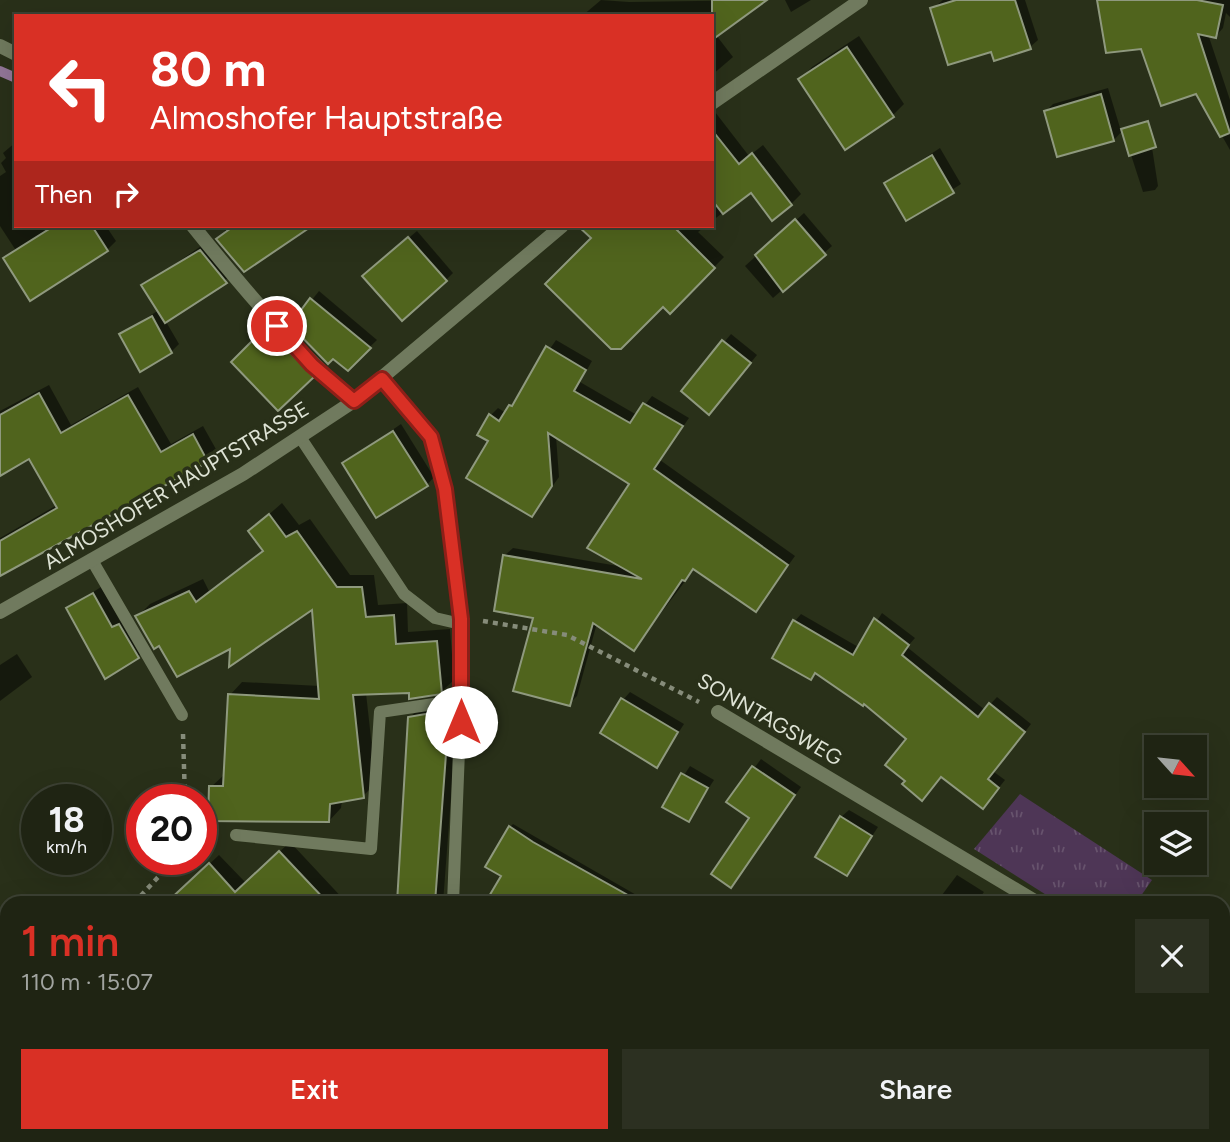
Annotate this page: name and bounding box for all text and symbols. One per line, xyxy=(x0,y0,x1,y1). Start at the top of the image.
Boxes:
text: 80 m xyxy=(150,39,266,98)
icon: left xyxy=(35,42,126,133)
text: Almoshofer Hauptstraße xyxy=(150,99,503,137)
icon: right xyxy=(107,175,145,213)
text: Then xyxy=(35,178,93,210)
pin xyxy=(247,296,307,356)
icon: arrive xyxy=(258,307,296,345)
street label: ALMOSHOFER HAUPTSTRASSE xyxy=(39,396,313,574)
street label: SONNTAGSWEG xyxy=(693,667,847,771)
position arrow xyxy=(424,685,498,759)
north arrow xyxy=(1144,735,1208,798)
map controls xyxy=(1144,735,1207,875)
speed limit sign: 20 xyxy=(126,784,217,875)
text: 18 xyxy=(48,799,85,841)
button: layers xyxy=(1144,812,1207,875)
text: km/h xyxy=(46,836,87,858)
text: 1 min xyxy=(21,916,119,967)
button: close xyxy=(1135,919,1209,993)
text: 110 m · 15:07 xyxy=(21,968,153,996)
button: Exit xyxy=(21,1049,608,1129)
button: Share xyxy=(622,1049,1209,1129)

